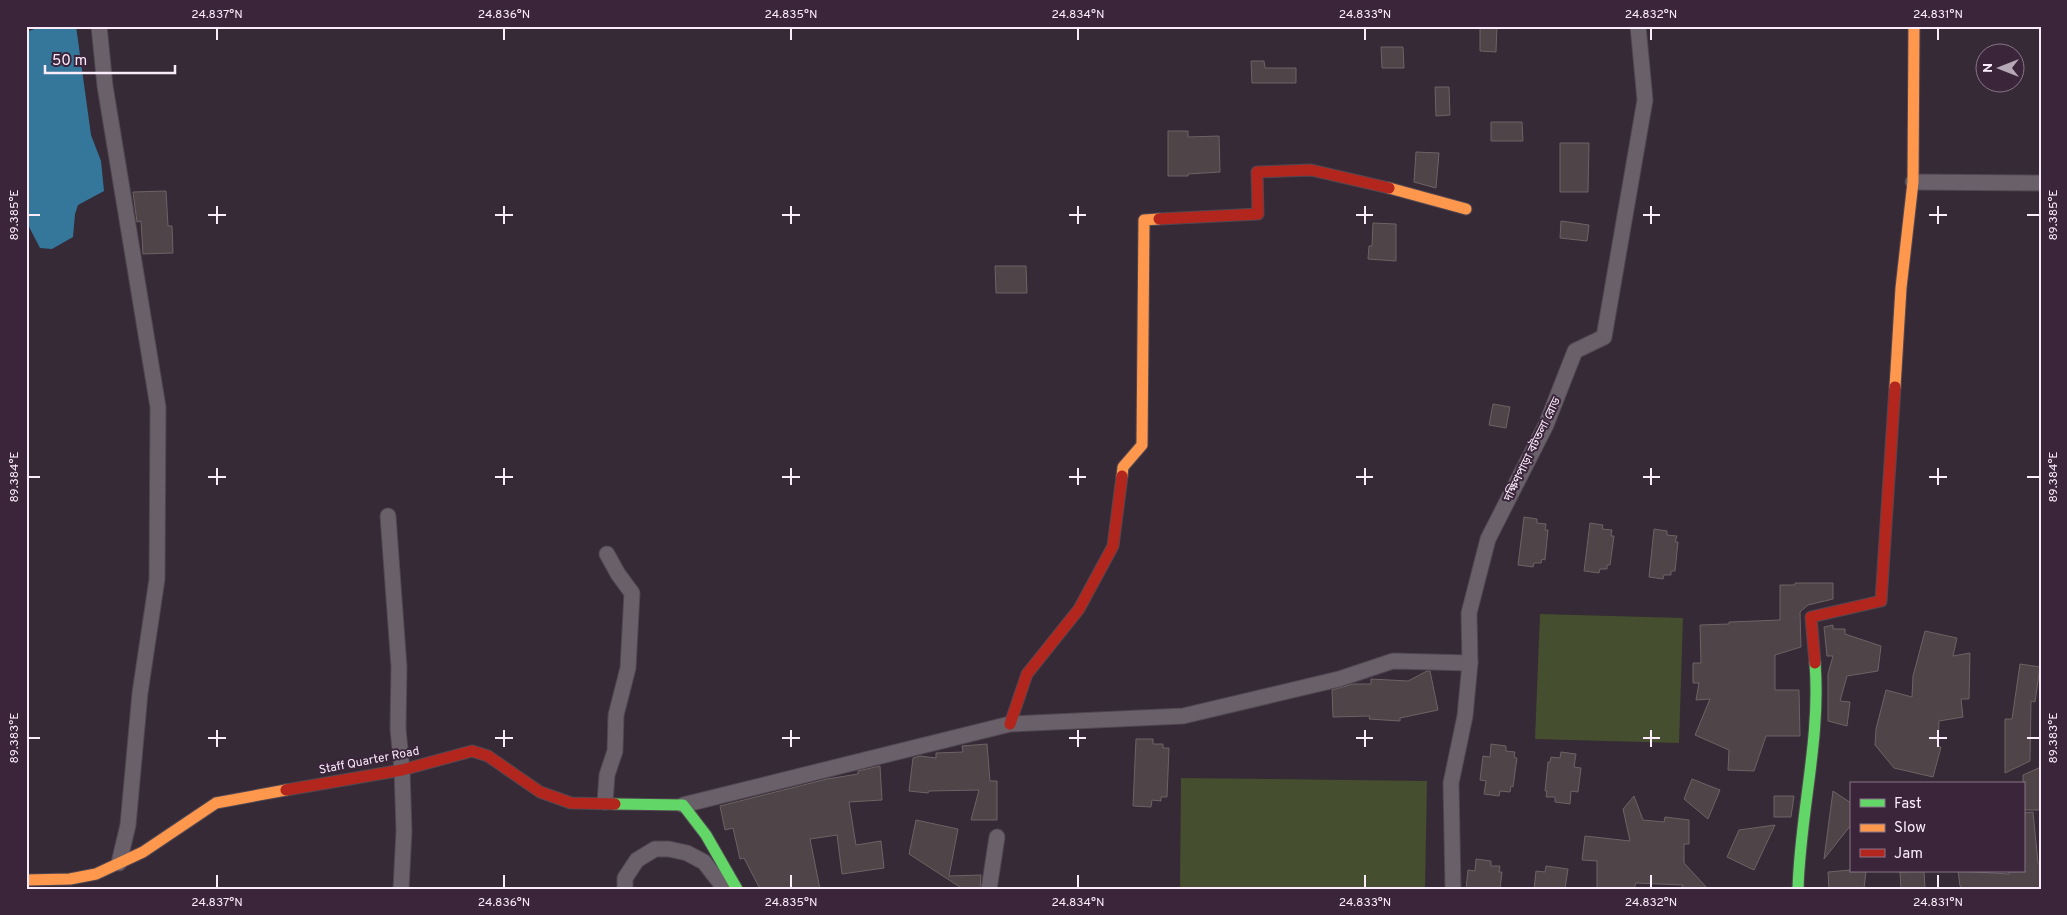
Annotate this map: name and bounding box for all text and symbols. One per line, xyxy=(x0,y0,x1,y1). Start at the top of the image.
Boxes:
text: 24.837°N xyxy=(191,7,243,23)
text: 24.836°N xyxy=(478,7,530,23)
text: 24.835°N xyxy=(765,7,817,23)
text: 24.834°N xyxy=(1052,7,1104,23)
text: 24.833°N xyxy=(1339,7,1391,23)
text: 24.832°N xyxy=(1625,7,1677,23)
text: 24.831°N xyxy=(1913,7,1963,23)
scale bar xyxy=(45,42,175,74)
north arrow xyxy=(1974,42,2024,92)
text: 50 m xyxy=(52,52,87,71)
text: N xyxy=(1980,63,1997,73)
text: 89.385°E xyxy=(7,189,23,241)
text: 89.385°E xyxy=(2046,189,2062,241)
street label: দক্ষিণপাড়া বটতলা রোড xyxy=(1499,394,1565,505)
text: 89.384°E xyxy=(7,451,23,503)
text: 89.384°E xyxy=(2046,451,2062,503)
text: 89.383°E xyxy=(7,713,23,763)
text: 89.383°E xyxy=(2046,713,2062,763)
street label: Staff Quarter Road xyxy=(318,743,421,779)
legend xyxy=(1850,782,2024,872)
text: Fast xyxy=(1894,795,1922,814)
text: Slow xyxy=(1894,819,1926,838)
text: Jam xyxy=(1894,845,1923,864)
text: 24.837°N xyxy=(191,895,243,911)
text: 24.836°N xyxy=(478,895,530,911)
text: 24.835°N xyxy=(765,895,817,911)
text: 24.834°N xyxy=(1052,895,1104,911)
text: 24.833°N xyxy=(1339,895,1391,911)
text: 24.832°N xyxy=(1625,895,1677,911)
text: 24.831°N xyxy=(1913,895,1963,911)

